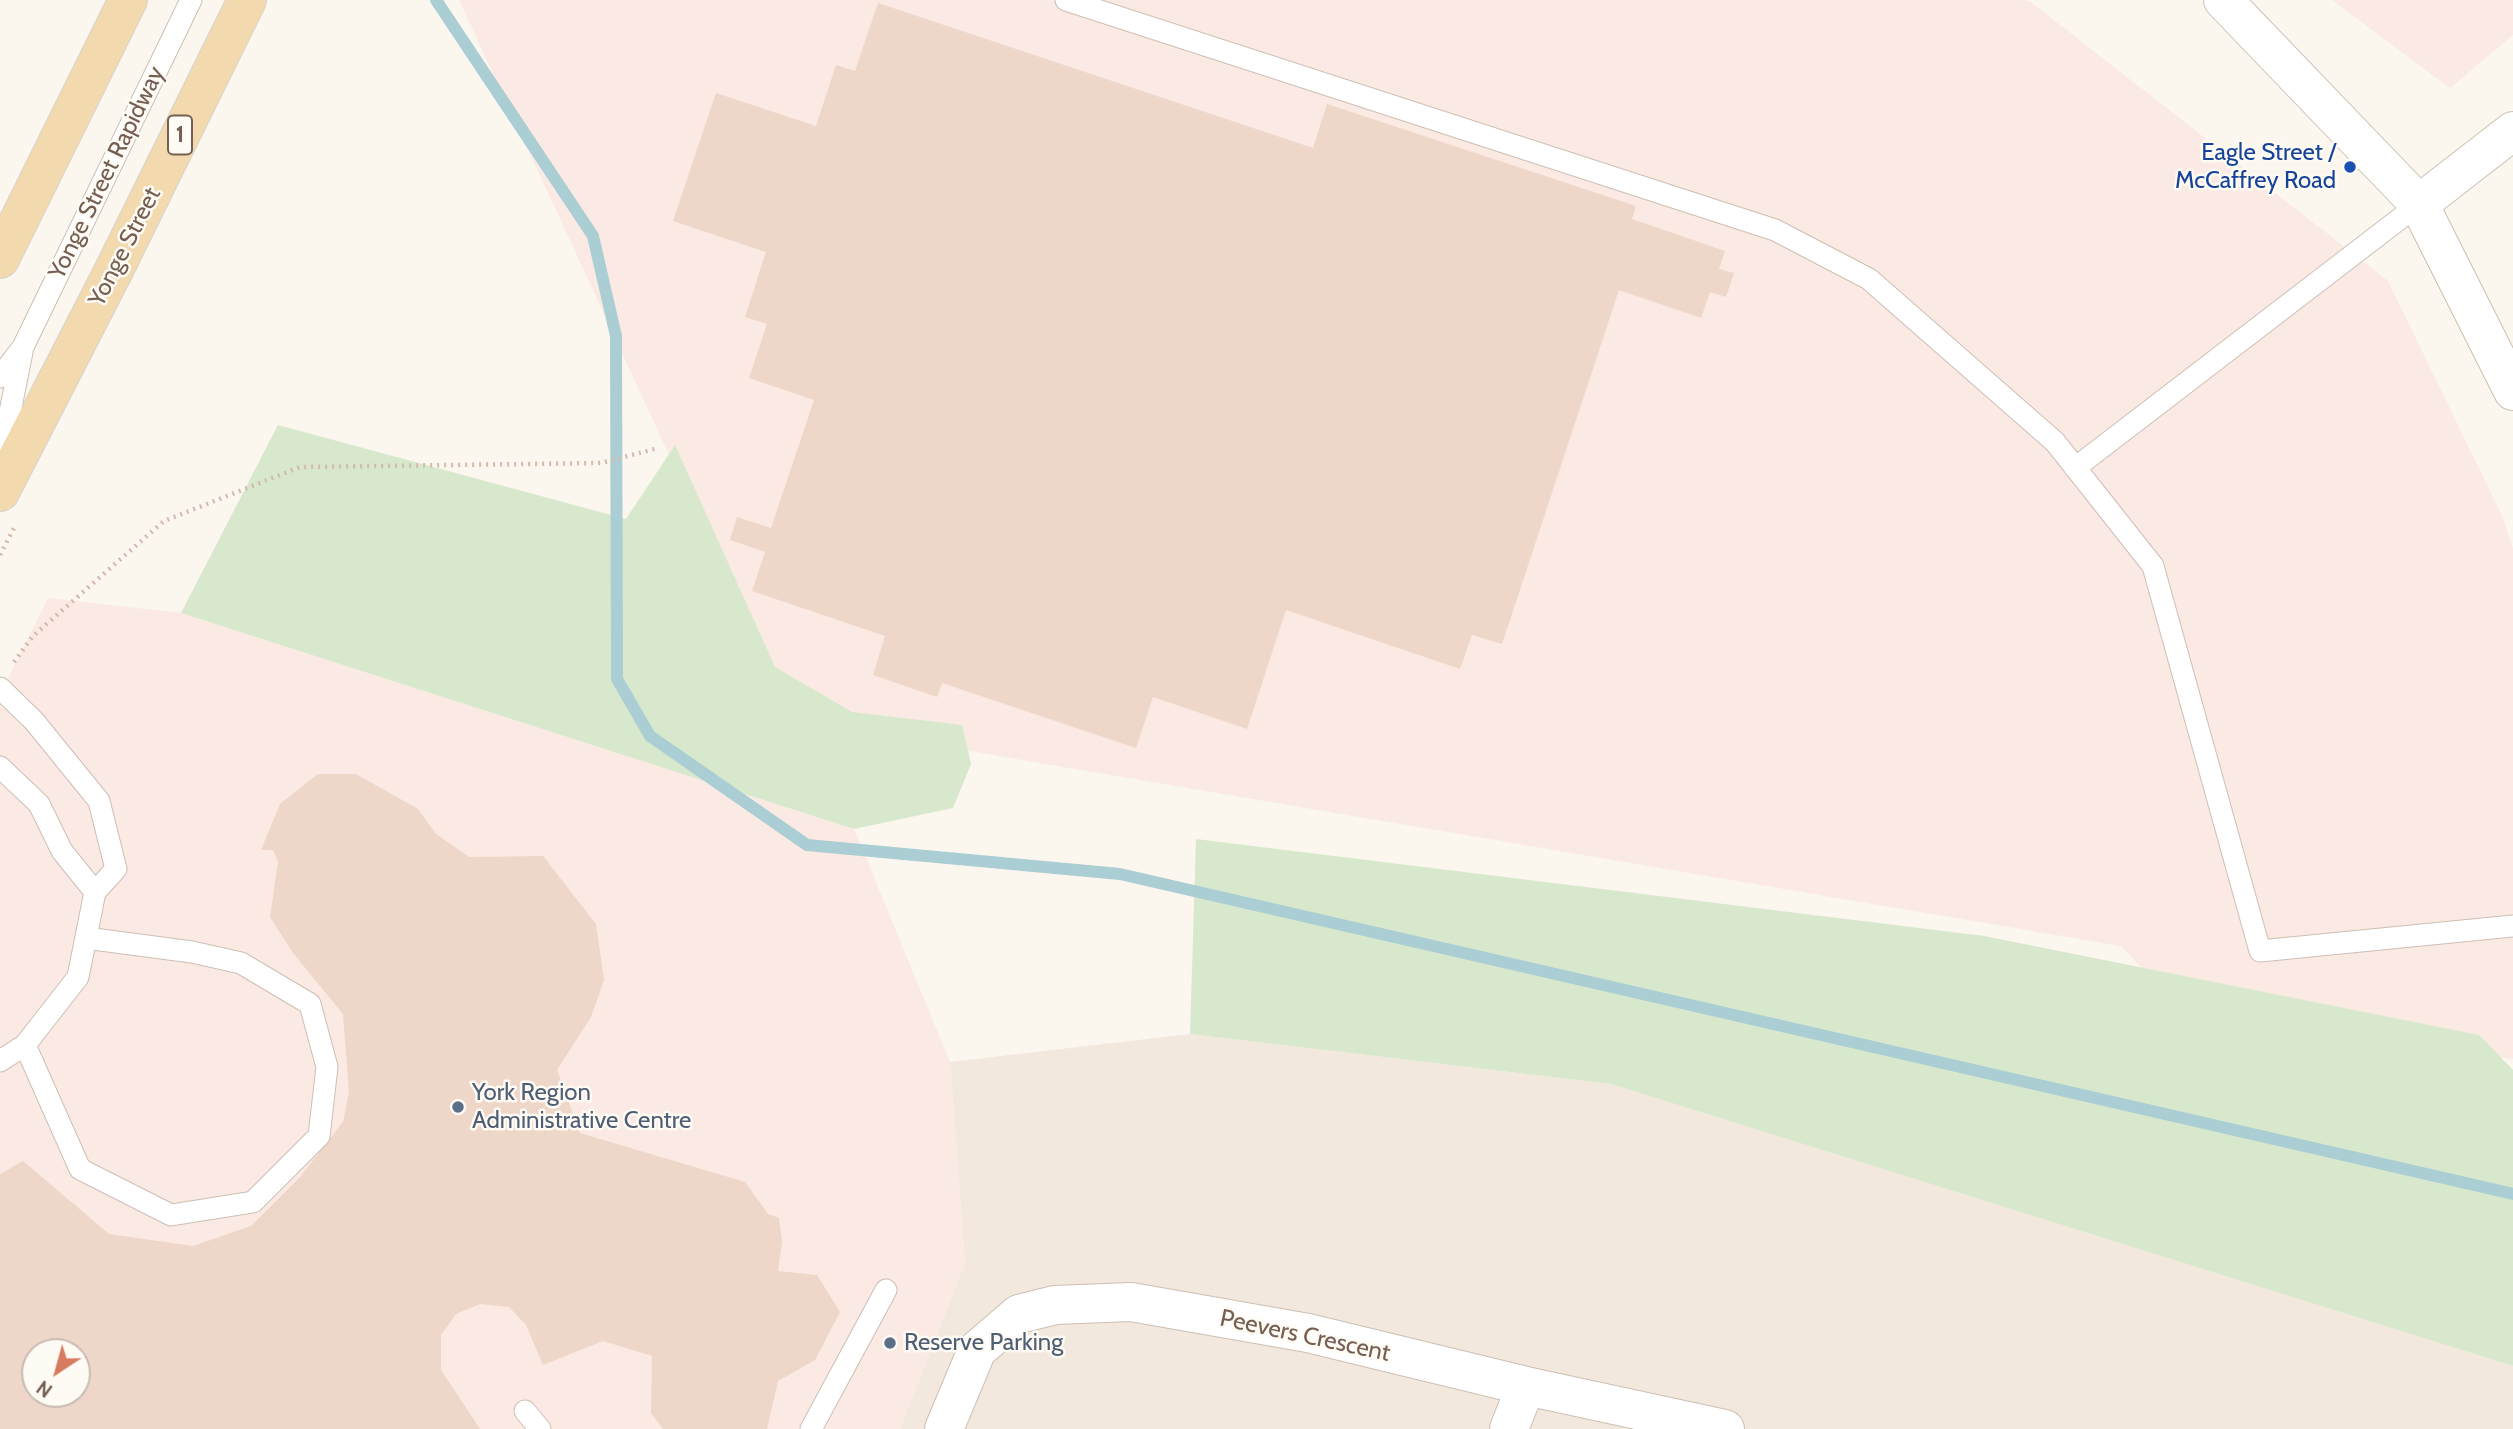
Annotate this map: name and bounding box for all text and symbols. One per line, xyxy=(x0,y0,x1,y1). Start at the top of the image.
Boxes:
street label: Yonge Street Rapidway xyxy=(43,62,171,284)
road number: 1 xyxy=(168,116,192,154)
place label: Eagle Street / McCaffrey Road xyxy=(2175,139,2336,195)
marker: Eagle Street / McCaffrey Road xyxy=(2342,159,2358,175)
street label: Yonge Street xyxy=(83,183,167,311)
place label: York Region Administrative Centre xyxy=(472,1079,691,1135)
marker: York Region Administrative Centre xyxy=(450,1099,466,1115)
street label: Peevers Crescent xyxy=(1217,1304,1393,1368)
place label: Reserve Parking xyxy=(904,1329,1063,1357)
marker: Reserve Parking xyxy=(882,1335,898,1351)
north arrow xyxy=(21,1338,91,1408)
text: N xyxy=(32,1376,57,1402)

